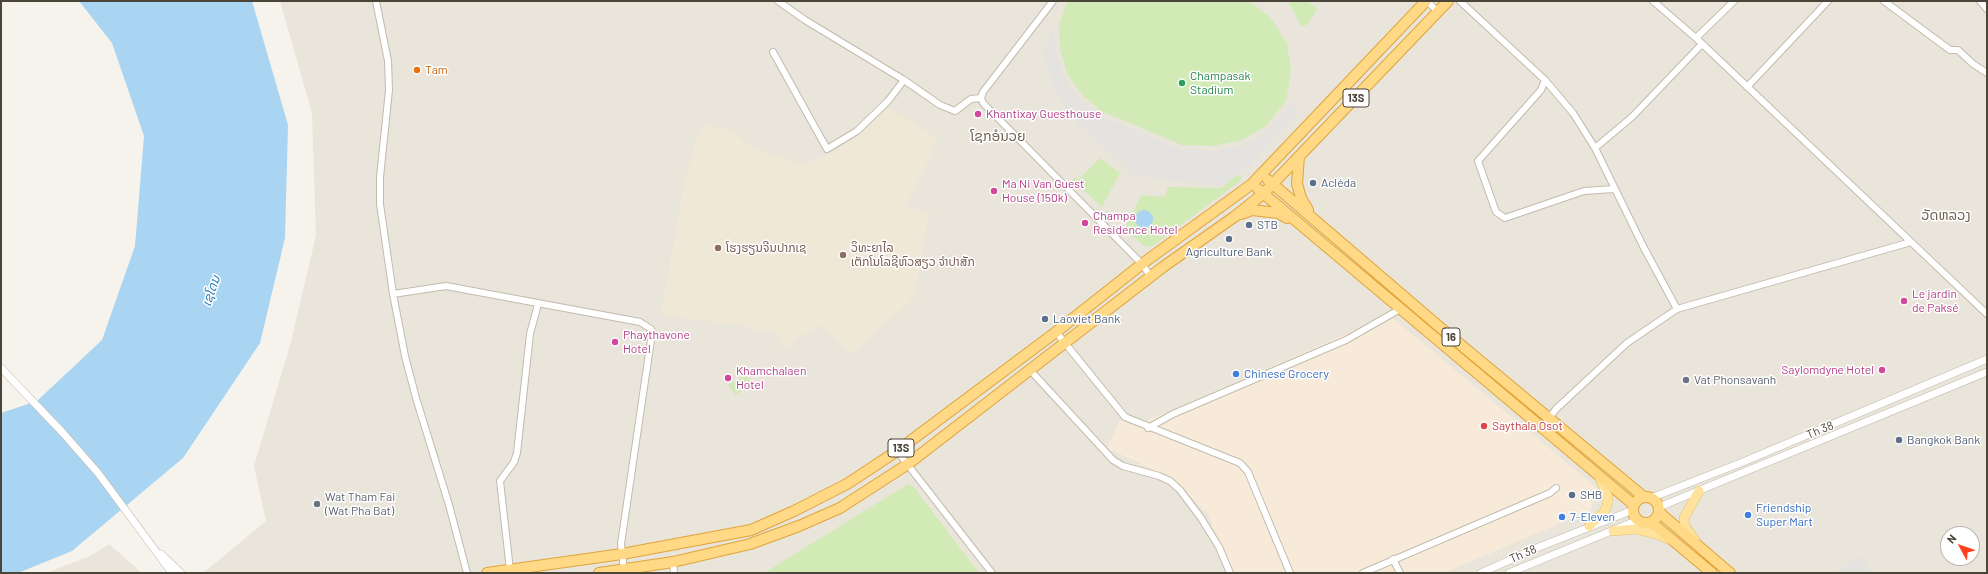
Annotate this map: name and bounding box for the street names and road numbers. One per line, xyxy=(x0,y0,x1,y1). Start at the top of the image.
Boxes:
road number: 13S xyxy=(1343,89,1369,107)
road number: 16 xyxy=(1442,328,1460,346)
street label: Th 38 xyxy=(1804,418,1836,442)
road number: 13S xyxy=(888,439,914,457)
street label: Th 38 xyxy=(1507,542,1539,566)

